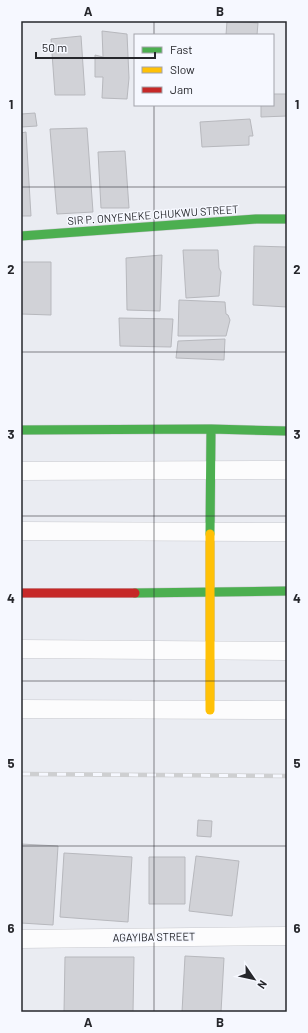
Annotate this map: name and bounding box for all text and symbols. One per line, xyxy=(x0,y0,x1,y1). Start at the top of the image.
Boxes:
text: A xyxy=(84,3,93,19)
text: B xyxy=(216,3,224,19)
scale bar xyxy=(36,34,155,60)
legend xyxy=(134,34,274,106)
text: 50 m xyxy=(42,40,67,54)
text: Fast xyxy=(170,42,193,56)
text: Slow xyxy=(170,62,195,76)
text: Jam xyxy=(170,82,193,96)
text: 1 xyxy=(9,96,13,112)
text: 1 xyxy=(295,96,299,112)
street label: SIR P. ONYENEKE CHUKWU STREET xyxy=(67,202,239,227)
text: 2 xyxy=(7,261,15,277)
text: 2 xyxy=(293,261,301,277)
text: 3 xyxy=(7,426,15,442)
text: 3 xyxy=(293,426,301,442)
text: 4 xyxy=(7,590,15,606)
text: 4 xyxy=(293,590,301,606)
text: 5 xyxy=(7,755,15,771)
text: 5 xyxy=(293,755,301,771)
text: 6 xyxy=(8,920,15,936)
text: 6 xyxy=(294,920,301,936)
street label: AGAYIBA STREET xyxy=(113,929,195,944)
north arrow xyxy=(234,959,274,999)
text: N xyxy=(255,978,270,992)
text: A xyxy=(84,1014,93,1030)
text: B xyxy=(216,1014,224,1030)

